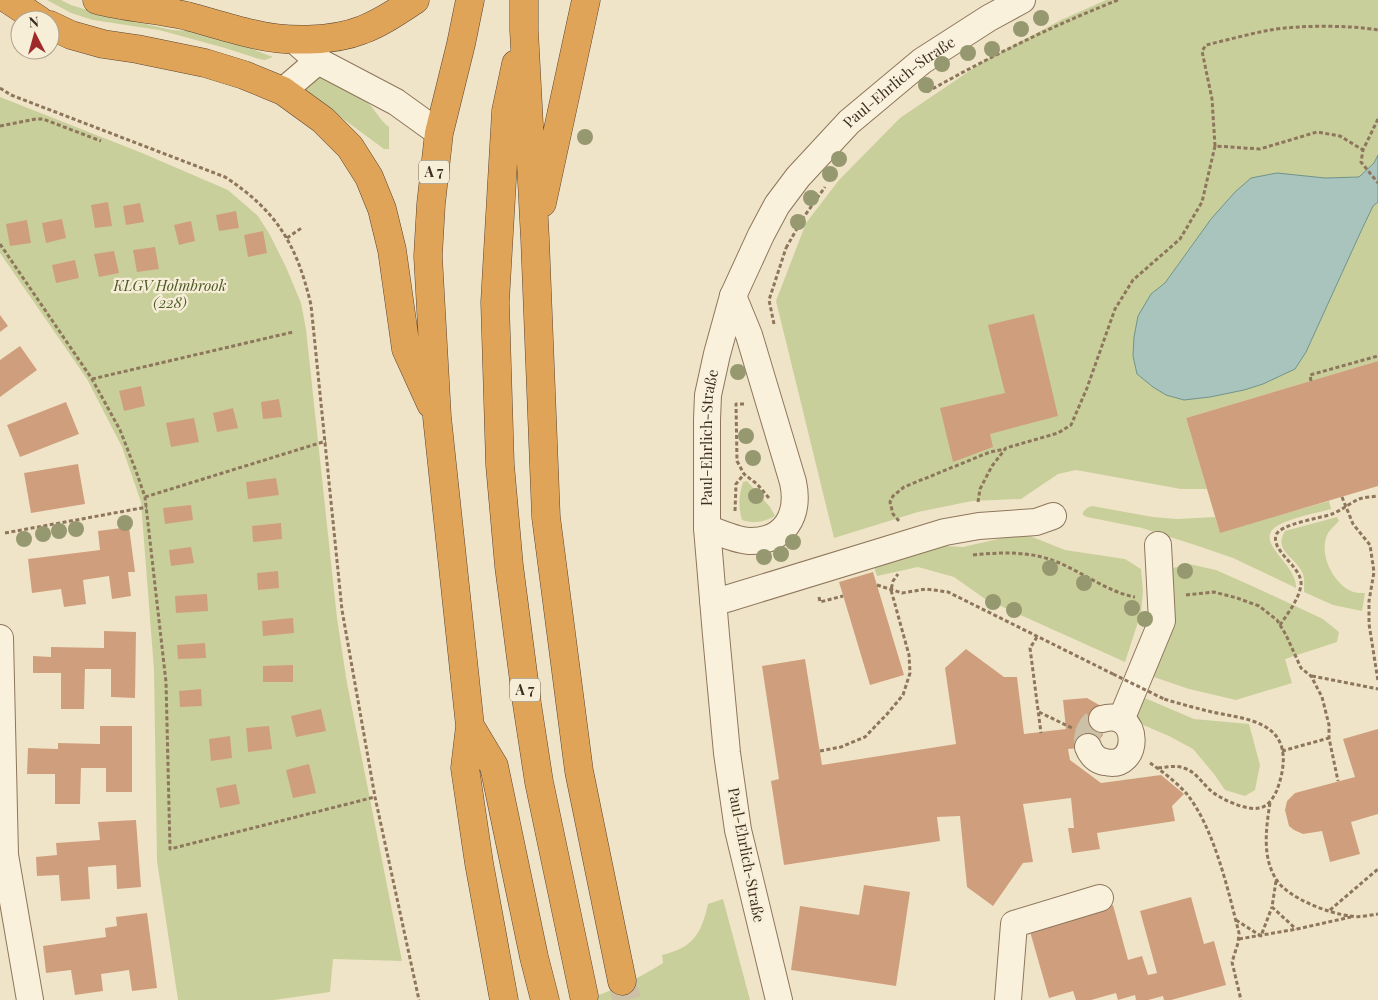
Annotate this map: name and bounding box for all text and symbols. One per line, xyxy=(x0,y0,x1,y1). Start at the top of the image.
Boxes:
north arrow xyxy=(10,10,60,60)
text: N xyxy=(28,12,40,32)
street label: Paul-Ehrlich-Straße xyxy=(838,31,959,131)
road number: A 7 xyxy=(419,160,449,183)
park label: KLGV Holmbrook (228) xyxy=(113,275,227,312)
street label: Paul-Ehrlich-Straße xyxy=(696,367,722,506)
road number: A 7 xyxy=(510,678,540,702)
street label: Paul-Ehrlich-Straße xyxy=(724,786,770,924)

